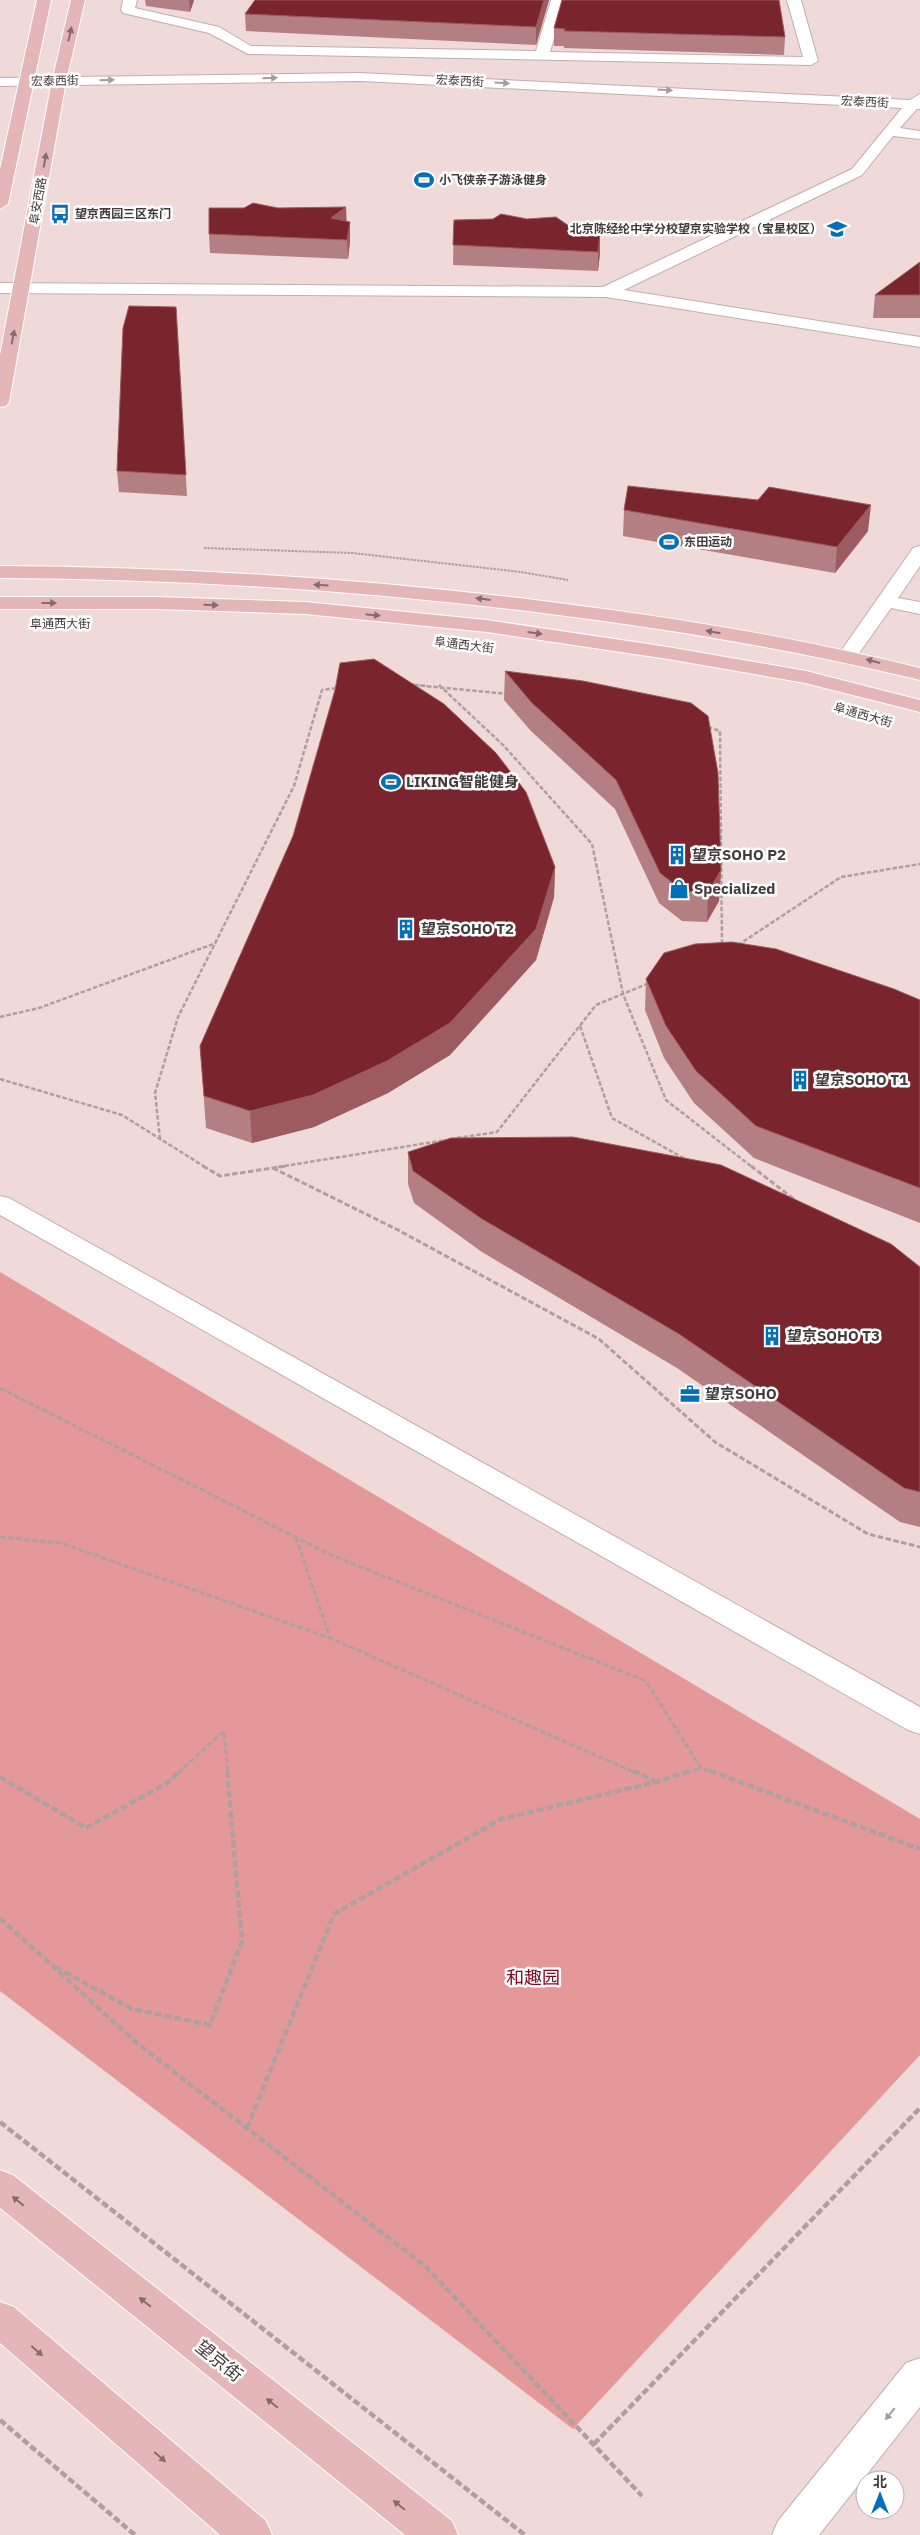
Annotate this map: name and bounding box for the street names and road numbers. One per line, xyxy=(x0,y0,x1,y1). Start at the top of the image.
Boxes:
street label: 宏泰西街 xyxy=(436,72,484,89)
street label: 宏泰西街 xyxy=(31,73,79,88)
street label: 宏泰西街 xyxy=(841,93,889,110)
street label: 阜安西路 xyxy=(26,176,49,226)
street label: 阜通西大街 xyxy=(30,616,90,631)
street label: 阜通西大街 xyxy=(433,633,495,656)
street label: 阜通西大街 xyxy=(832,699,894,730)
street label: 望京街 xyxy=(191,2335,248,2387)

